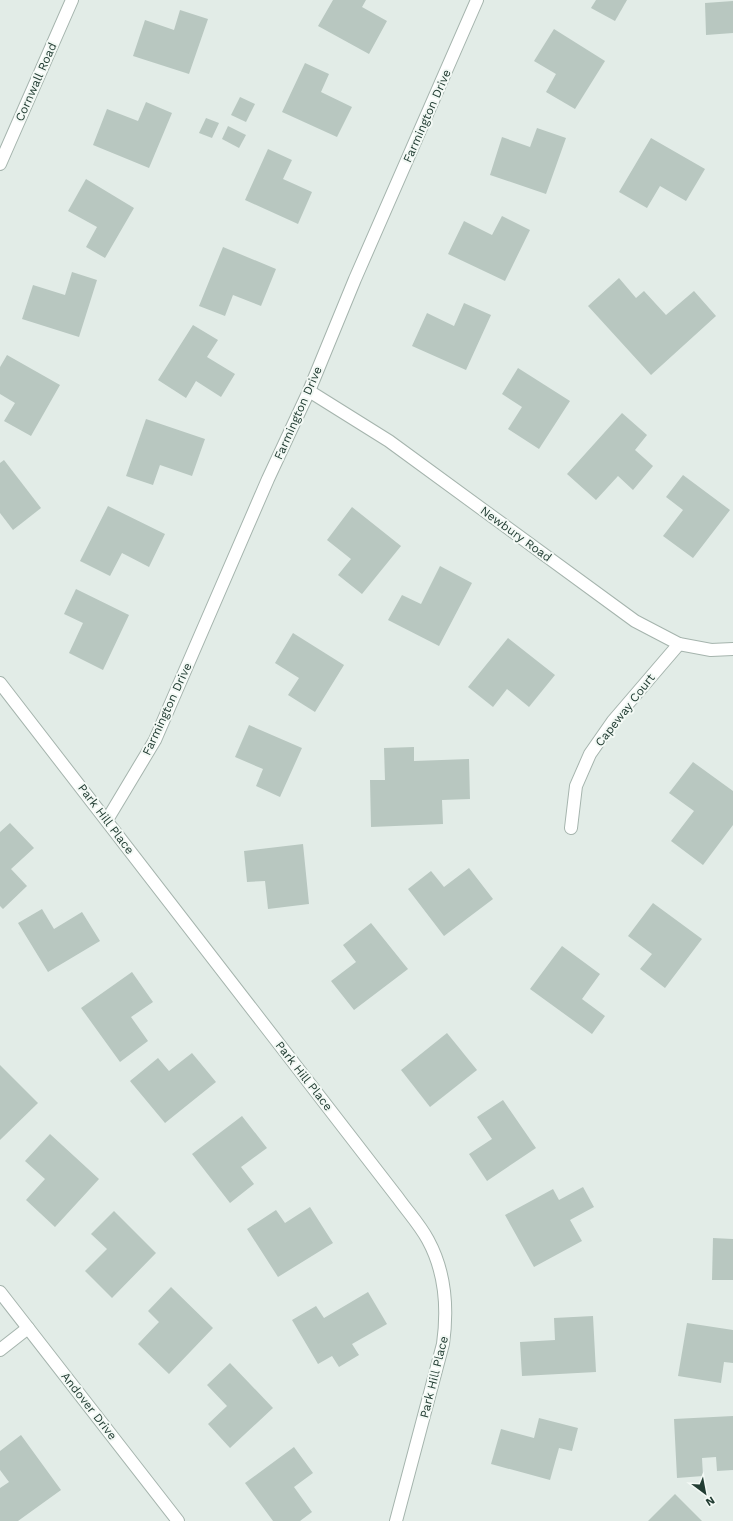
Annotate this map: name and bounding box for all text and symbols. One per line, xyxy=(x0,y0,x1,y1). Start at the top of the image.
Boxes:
street label: Cornwall Road xyxy=(12,40,60,124)
street label: Farmington Drive xyxy=(400,67,454,165)
street label: Farmington Drive xyxy=(271,364,325,462)
street label: Newbury Road xyxy=(478,503,554,565)
street label: Farmington Drive xyxy=(139,660,195,757)
street label: Capeway Court xyxy=(592,671,658,749)
street label: Park Hill Place xyxy=(75,781,137,857)
street label: Park Hill Place xyxy=(273,1039,335,1113)
street label: Park Hill Place xyxy=(417,1334,451,1419)
street label: Andover Drive xyxy=(58,1369,120,1443)
north arrow xyxy=(685,1473,725,1513)
text: N xyxy=(703,1493,717,1509)

